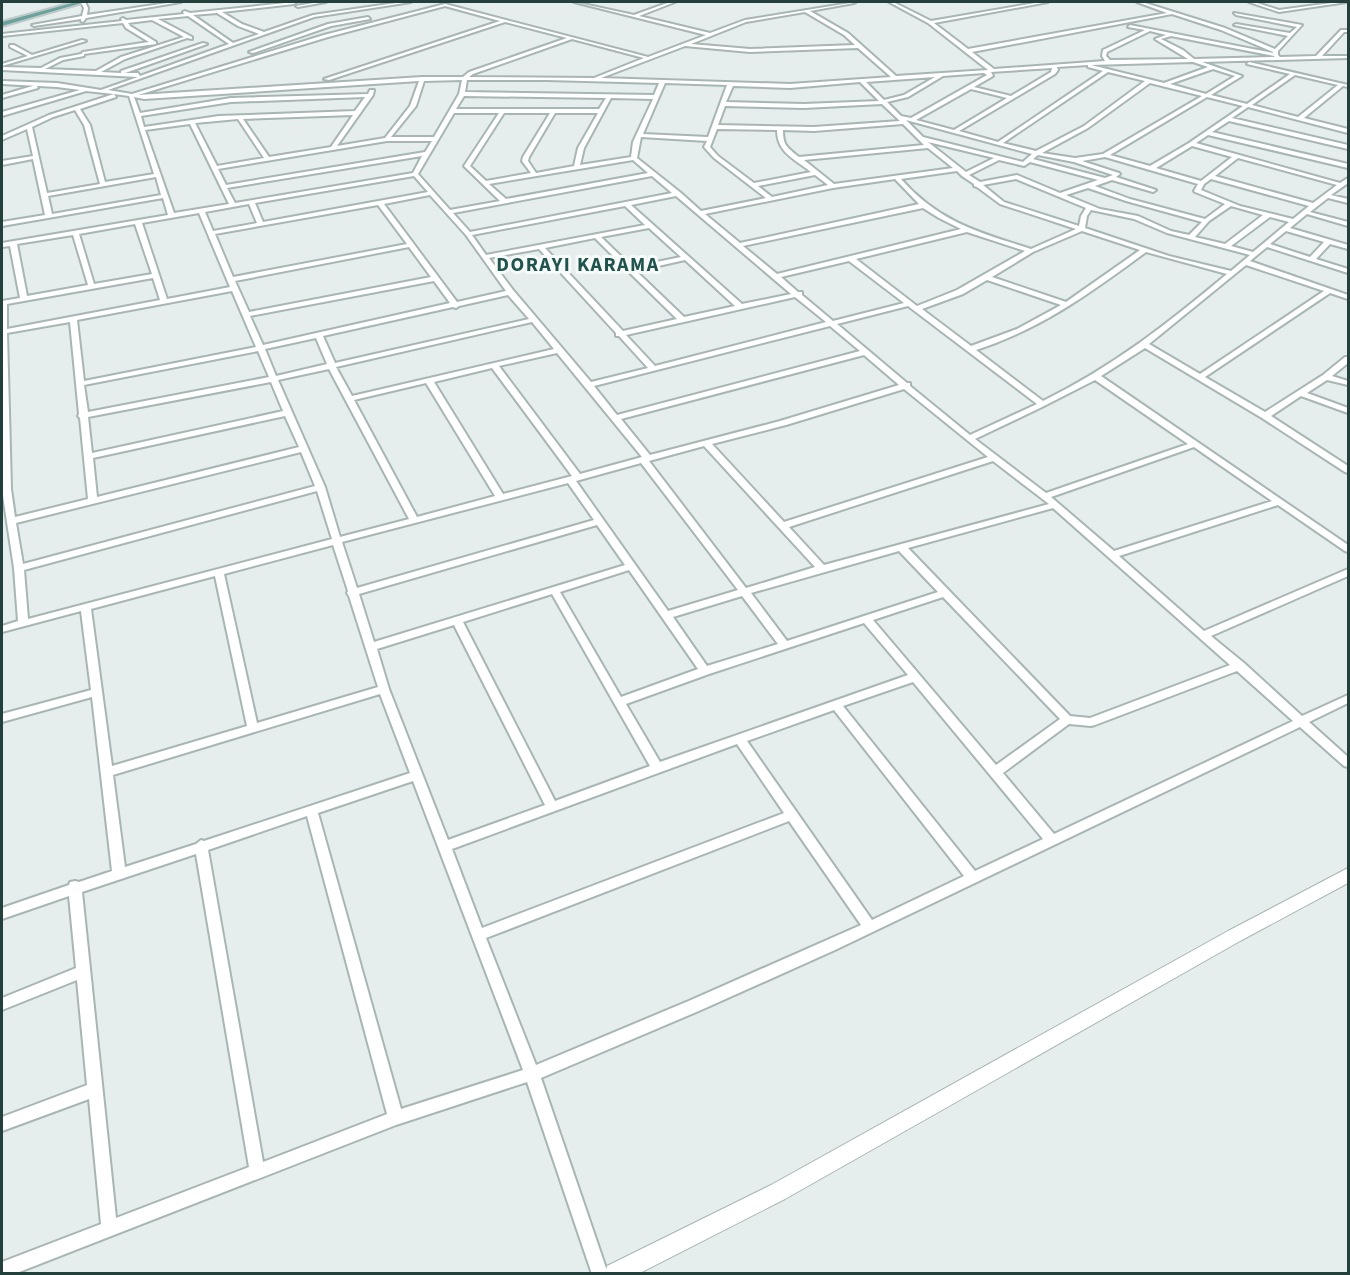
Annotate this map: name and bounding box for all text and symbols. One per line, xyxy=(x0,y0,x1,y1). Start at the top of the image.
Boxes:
district label: DORAYI KARAMA xyxy=(496,251,660,279)

